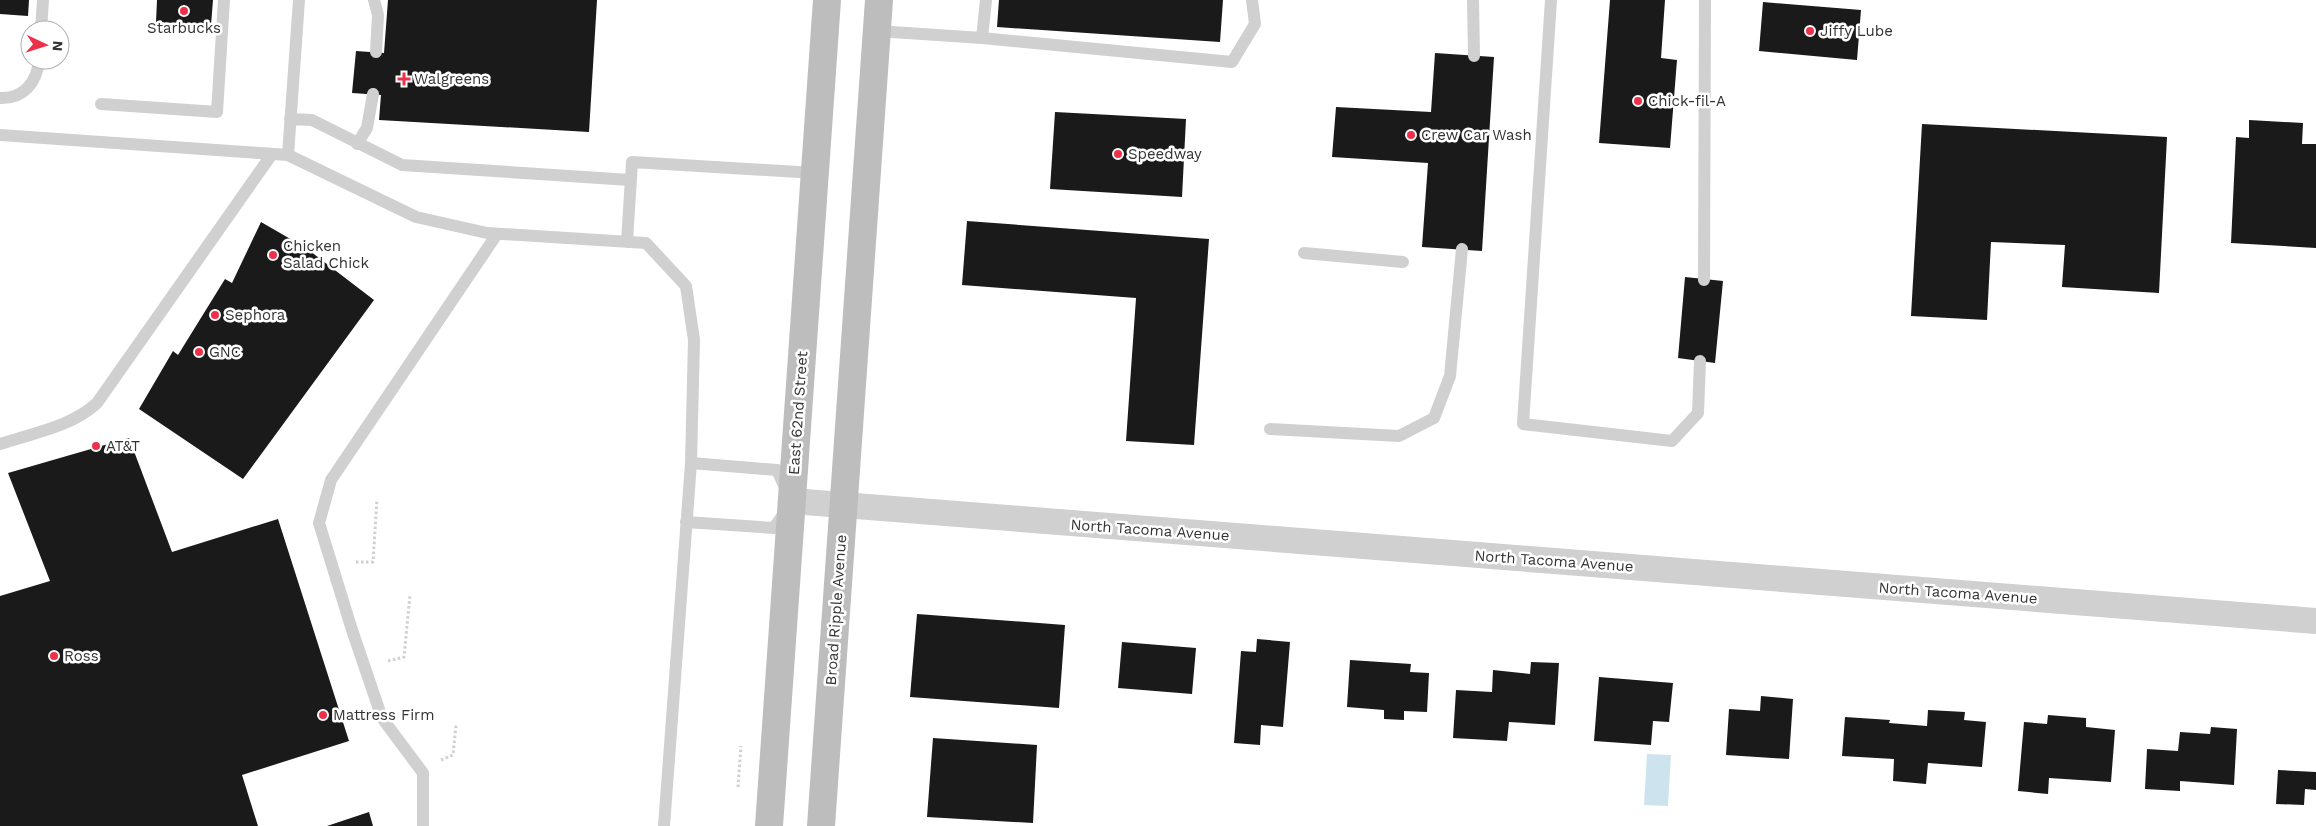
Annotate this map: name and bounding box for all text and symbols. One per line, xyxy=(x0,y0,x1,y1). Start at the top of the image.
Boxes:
marker: Starbucks xyxy=(178,5,190,17)
place label: Starbucks xyxy=(147,19,221,37)
north arrow xyxy=(20,20,70,70)
place label: Jiffy Lube xyxy=(1820,22,1893,40)
marker: Jiffy Lube xyxy=(1804,25,1816,37)
text: N xyxy=(50,40,66,52)
place label: Walgreens xyxy=(414,70,489,88)
marker: Walgreens xyxy=(398,73,410,85)
place label: Chick-fil-A xyxy=(1648,92,1726,110)
marker: Chick-fil-A xyxy=(1632,95,1644,107)
place label: Crew Car Wash xyxy=(1421,126,1532,144)
marker: Crew Car Wash xyxy=(1405,129,1417,141)
place label: Speedway xyxy=(1128,145,1202,163)
marker: Speedway xyxy=(1112,148,1124,160)
place label: Chicken Salad Chick xyxy=(283,237,370,272)
marker: Chicken Salad Chick xyxy=(267,249,279,261)
place label: Sephora xyxy=(225,306,286,324)
marker: Sephora xyxy=(209,309,221,321)
place label: GNC xyxy=(209,343,241,361)
marker: GNC xyxy=(193,346,205,358)
street label: East 62nd Street xyxy=(785,350,811,476)
place label: AT&T xyxy=(106,437,140,455)
marker: AT&T xyxy=(90,440,102,452)
street label: North Tacoma Avenue xyxy=(1070,515,1230,545)
street label: Broad Ripple Avenue xyxy=(822,534,850,686)
street label: North Tacoma Avenue xyxy=(1474,546,1634,576)
street label: North Tacoma Avenue xyxy=(1878,578,2038,608)
place label: Ross xyxy=(64,647,99,665)
marker: Ross xyxy=(48,650,60,662)
place label: Mattress Firm xyxy=(333,706,435,724)
marker: Mattress Firm xyxy=(317,709,329,721)

